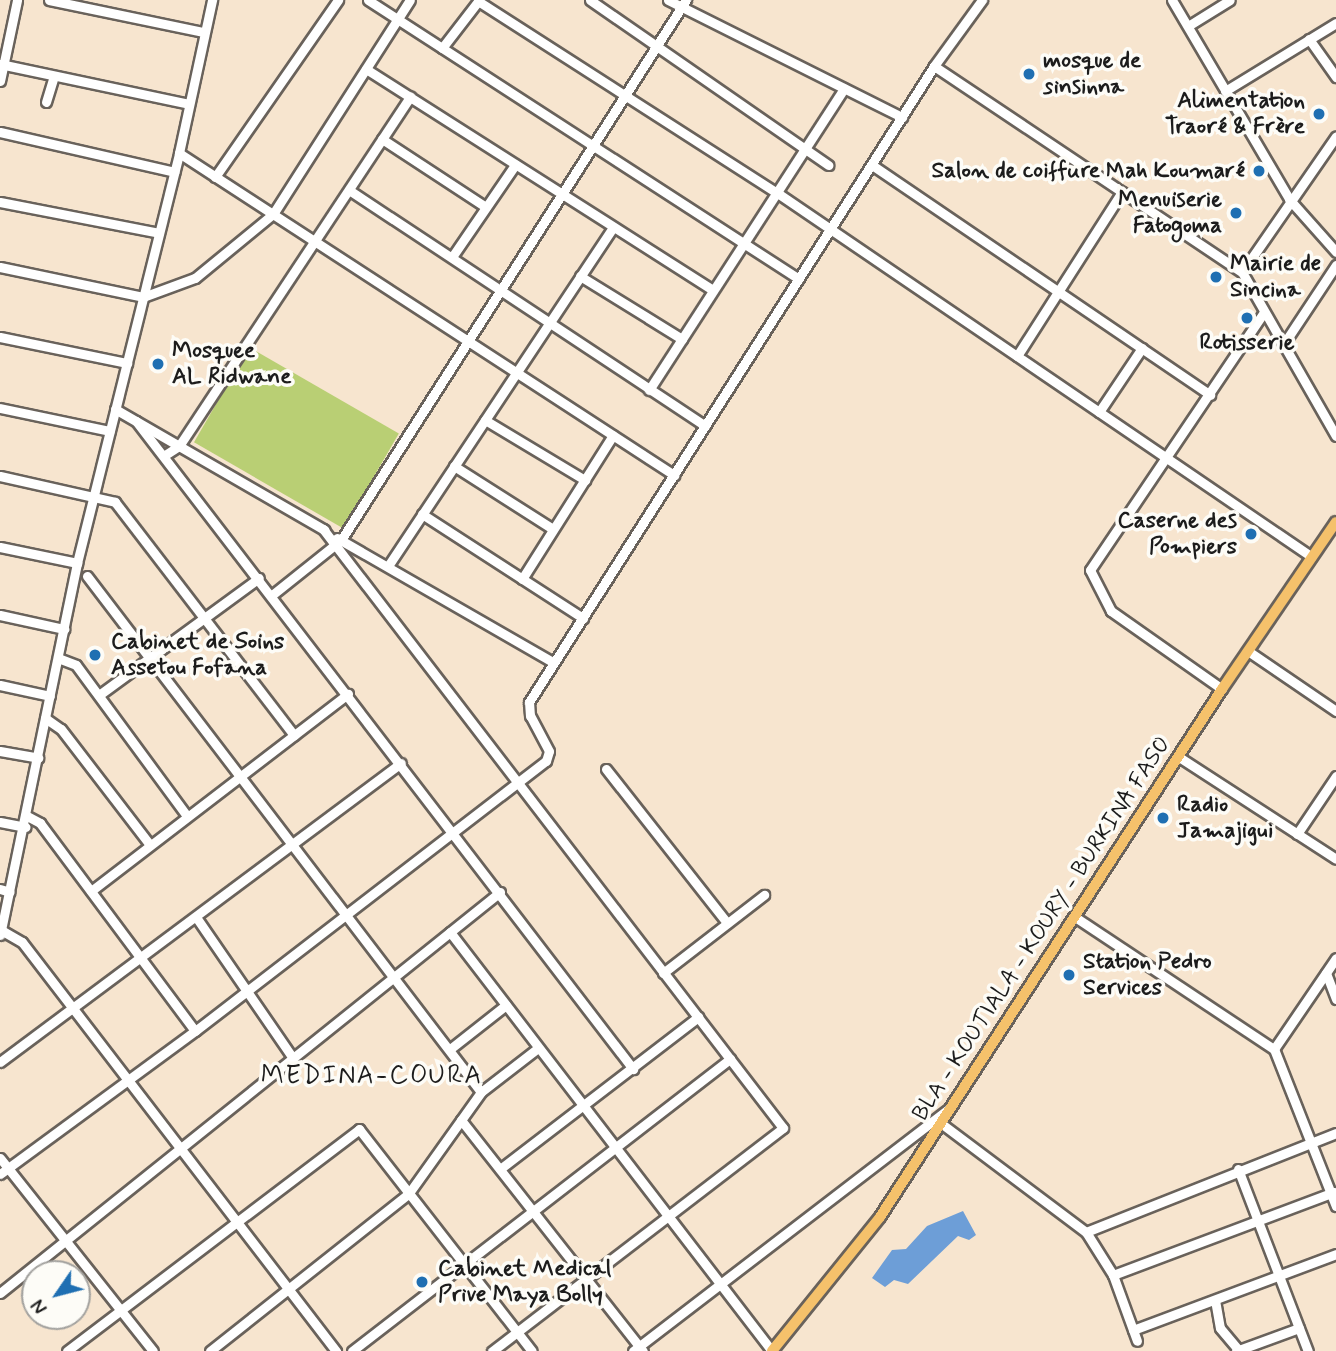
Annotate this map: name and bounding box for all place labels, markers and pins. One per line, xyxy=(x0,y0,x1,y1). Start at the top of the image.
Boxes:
place label: mosque de sinsinna xyxy=(1043,47,1141,101)
marker: mosque de sinsinna xyxy=(1021,66,1037,82)
place label: Alimentation Traoré & Frère xyxy=(1165,87,1305,141)
marker: Alimentation Traoré & Frère xyxy=(1311,106,1327,122)
place label: Salon de coiffure Mah Koumaré xyxy=(929,157,1245,185)
marker: Salon de coiffure Mah Koumaré xyxy=(1251,163,1267,179)
place label: Menuiserie Fatogoma xyxy=(1118,186,1222,240)
marker: Menuiserie Fatogoma xyxy=(1228,205,1244,221)
place label: Mairie de Sincina xyxy=(1230,250,1322,304)
marker: Mairie de Sincina xyxy=(1208,269,1224,285)
marker: Rotisserie xyxy=(1239,310,1255,326)
place label: Rotisserie xyxy=(1199,329,1295,357)
place label: Mosquee AL Ridwane xyxy=(172,337,289,391)
marker: Mosquee AL Ridwane xyxy=(150,356,166,372)
place label: Caserne des Pompiers xyxy=(1117,507,1237,561)
marker: Caserne des Pompiers xyxy=(1243,526,1259,542)
place label: Cabinet de Soins Assetou Fofana xyxy=(111,628,284,682)
marker: Cabinet de Soins Assetou Fofana xyxy=(85,645,105,665)
place label: Radio Jamajigui xyxy=(1177,791,1273,845)
marker: Radio Jamajigui xyxy=(1155,810,1171,826)
place label: Station Pedro Services xyxy=(1083,948,1210,1002)
marker: Station Pedro Services xyxy=(1061,967,1077,983)
place label: Cabinet Medical Prive Maya Bolly xyxy=(438,1255,610,1309)
marker: Cabinet Medical Prive Maya Bolly xyxy=(412,1272,432,1292)

